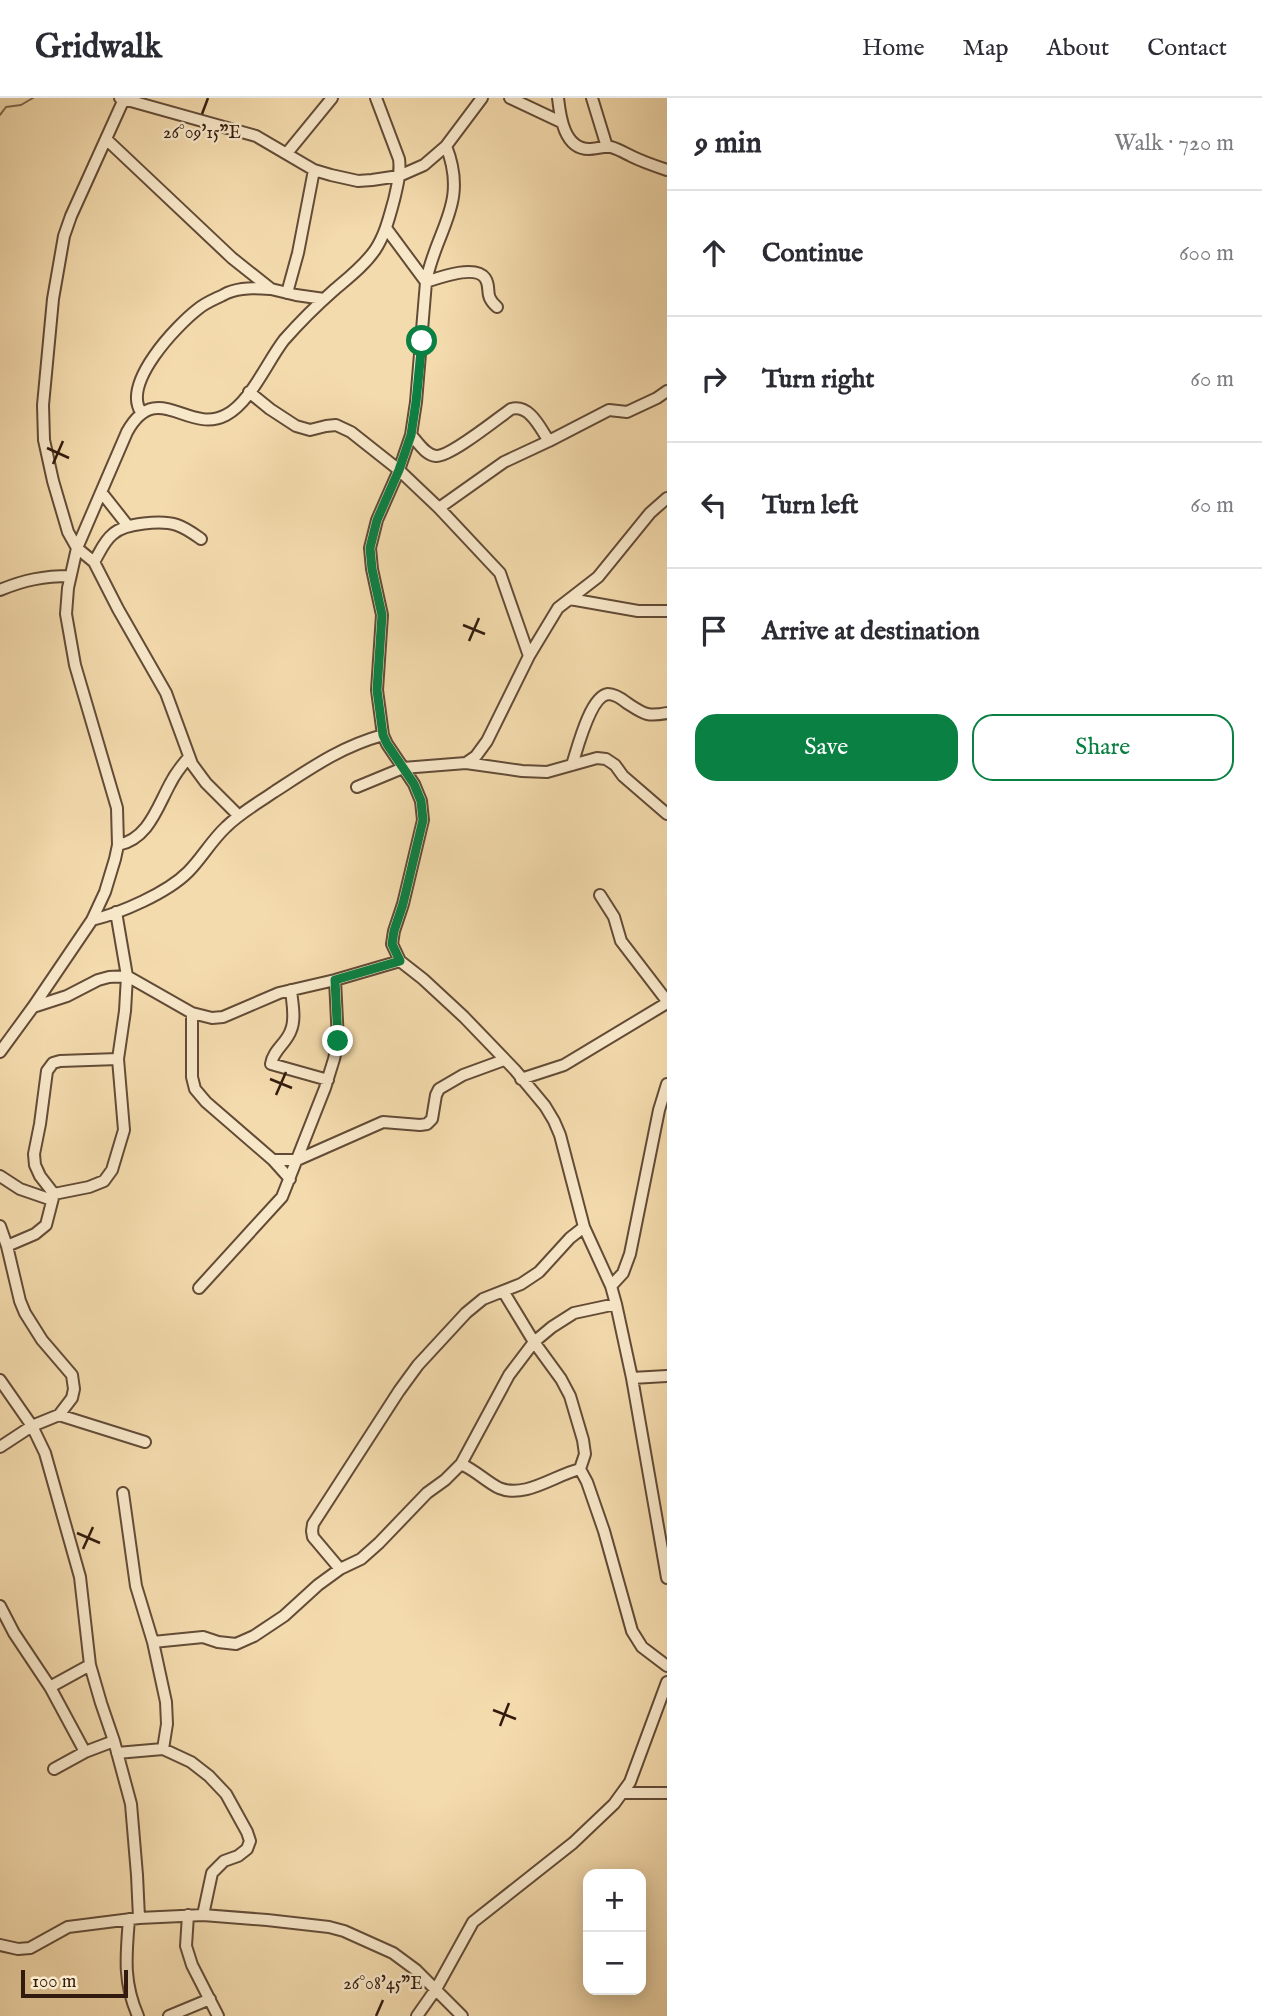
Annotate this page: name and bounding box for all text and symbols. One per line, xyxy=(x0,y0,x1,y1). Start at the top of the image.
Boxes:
text: Gridwalk xyxy=(35,27,162,69)
text: Home xyxy=(862,33,925,64)
text: Map xyxy=(963,33,1009,64)
text: About xyxy=(1047,33,1109,64)
text: Contact xyxy=(1147,33,1227,64)
text: 26°09'15"E xyxy=(163,122,241,145)
text: 9 min xyxy=(695,125,762,163)
text: Walk · 720 m xyxy=(1114,129,1234,158)
icon: ahead xyxy=(695,234,733,272)
text: Continue xyxy=(762,237,863,270)
text: 600 m xyxy=(1179,239,1234,268)
route start xyxy=(406,325,437,356)
icon: right xyxy=(695,360,733,398)
text: Turn right xyxy=(762,363,875,396)
text: 60 m xyxy=(1190,365,1234,394)
icon: left xyxy=(695,486,733,524)
text: Turn left xyxy=(762,489,859,522)
text: 60 m xyxy=(1190,491,1234,520)
icon: arrive xyxy=(695,612,733,650)
text: Arrive at destination xyxy=(762,615,980,648)
button: Save xyxy=(695,714,958,781)
button: Share xyxy=(972,714,1234,781)
route end xyxy=(322,1025,353,1056)
map controls xyxy=(583,1869,646,1995)
button: + xyxy=(583,1869,646,1932)
button: − xyxy=(583,1932,646,1995)
scale bar xyxy=(21,1967,128,1999)
text: 100 m xyxy=(32,1970,76,1994)
text: 26°08'45"E xyxy=(343,1973,423,1996)

